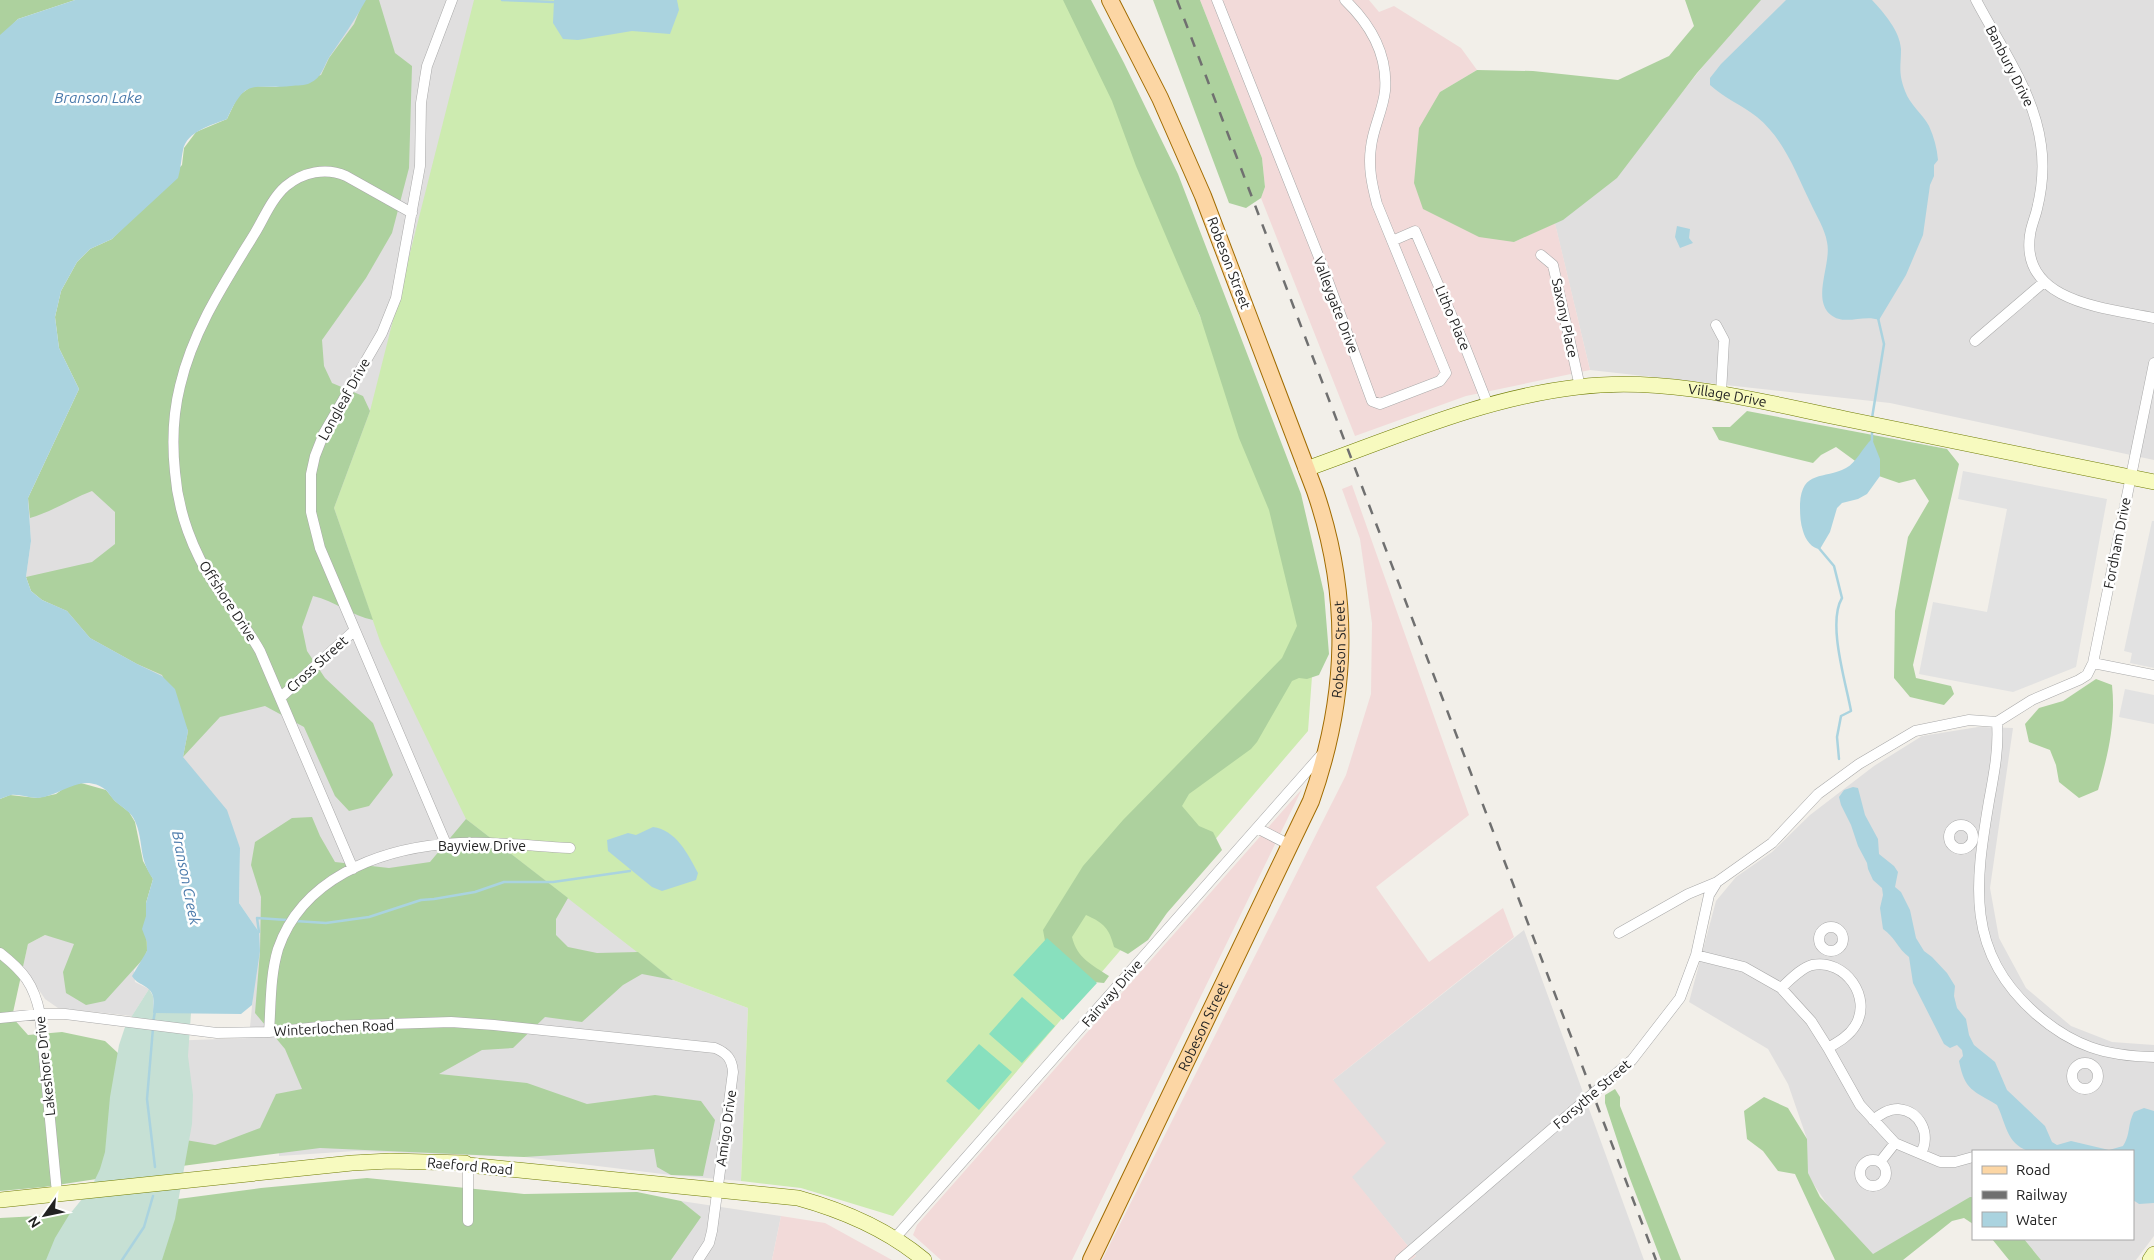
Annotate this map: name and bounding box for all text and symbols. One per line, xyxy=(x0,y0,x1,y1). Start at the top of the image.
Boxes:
street label: Banbury Drive xyxy=(1983,23,2037,109)
water label: Branson Lake xyxy=(54,89,142,106)
street label: Robeson Street xyxy=(1204,215,1254,312)
street label: Valleygate Drive xyxy=(1310,254,1362,356)
street label: Saxony Place xyxy=(1549,277,1581,359)
street label: Litho Place xyxy=(1432,283,1474,353)
street label: Longleaf Drive xyxy=(315,355,373,443)
street label: Village Drive xyxy=(1687,381,1768,410)
street label: Fordham Drive xyxy=(2100,496,2134,590)
street label: Offshore Drive xyxy=(196,558,260,644)
street label: Robeson Street xyxy=(1328,600,1348,699)
street label: Cross Street xyxy=(283,632,351,696)
water label: Branson Creek xyxy=(169,829,204,927)
street label: Bayview Drive xyxy=(438,838,526,854)
street label: Fairway Drive xyxy=(1078,956,1146,1030)
street label: Robeson Street xyxy=(1175,979,1231,1074)
street label: Lakeshore Drive xyxy=(32,1015,58,1117)
street label: Winterlochen Road xyxy=(273,1017,395,1039)
street label: Forsythe Street xyxy=(1550,1056,1634,1132)
street label: Amigo Drive xyxy=(713,1089,739,1167)
legend xyxy=(1972,1150,2134,1240)
street label: Raeford Road xyxy=(426,1154,514,1178)
text: Road xyxy=(2016,1161,2051,1178)
text: Railway xyxy=(2016,1186,2067,1203)
north arrow xyxy=(20,1190,70,1240)
text: Water xyxy=(2016,1211,2057,1228)
text: N xyxy=(25,1213,44,1231)

